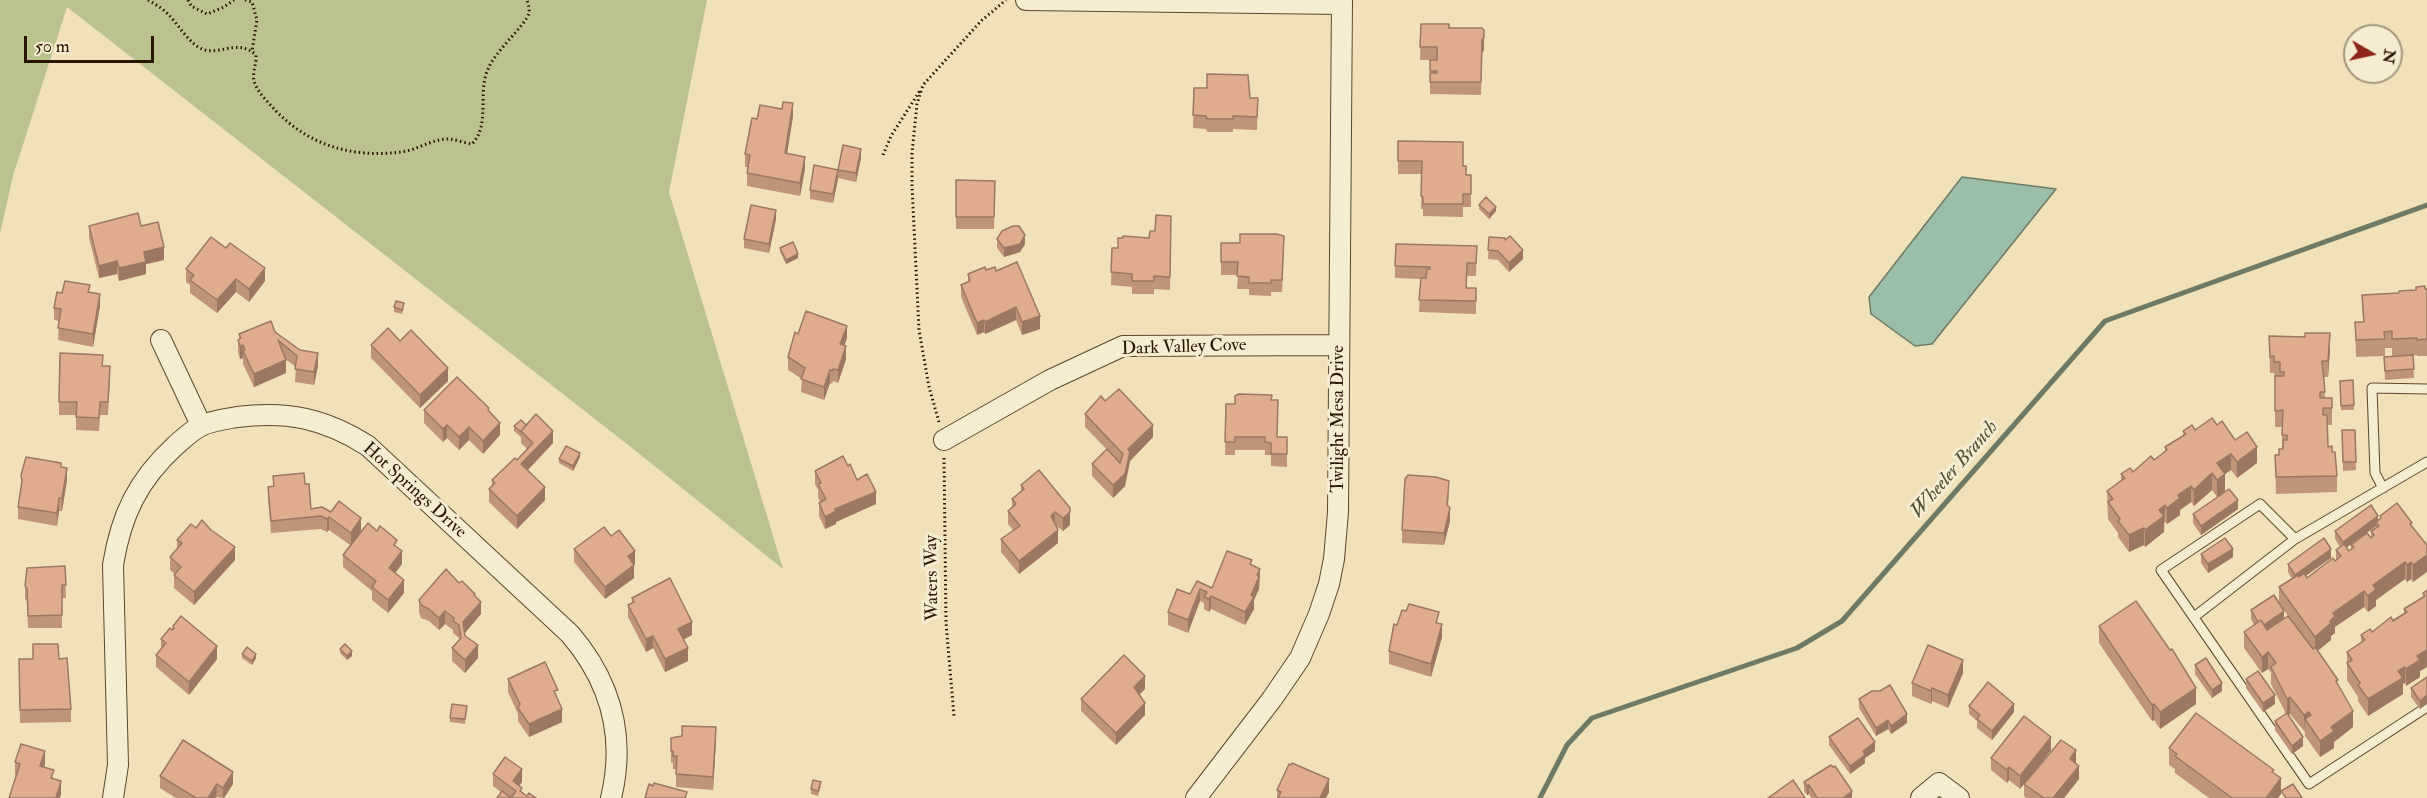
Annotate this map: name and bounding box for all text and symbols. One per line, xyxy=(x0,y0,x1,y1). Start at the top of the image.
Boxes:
scale bar xyxy=(27,24,158,62)
north arrow xyxy=(2343,24,2403,84)
text: 50 m xyxy=(35,35,70,58)
text: N xyxy=(2378,48,2400,65)
street label: Dark Valley Cove xyxy=(1121,335,1247,361)
street label: Twilight Mesa Drive xyxy=(1328,345,1350,493)
water label: Wheeler Branch xyxy=(1906,416,2004,524)
street label: Hot Springs Drive xyxy=(357,439,471,543)
street label: Waters Way xyxy=(921,535,945,621)

